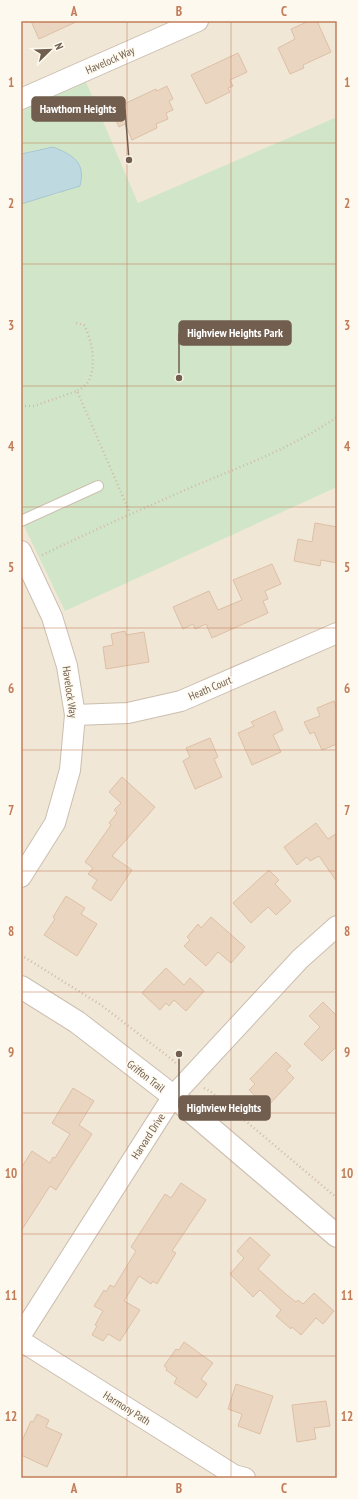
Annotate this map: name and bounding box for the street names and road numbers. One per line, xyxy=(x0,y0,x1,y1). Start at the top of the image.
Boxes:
street label: Havelock Way xyxy=(83,43,137,77)
street label: Havelock Way xyxy=(59,665,81,720)
street label: Heath Court xyxy=(186,673,234,703)
street label: Griffon Trail xyxy=(124,1057,168,1095)
street label: Harvard Drive xyxy=(128,1110,168,1162)
street label: Harmony Path xyxy=(101,1388,153,1428)

